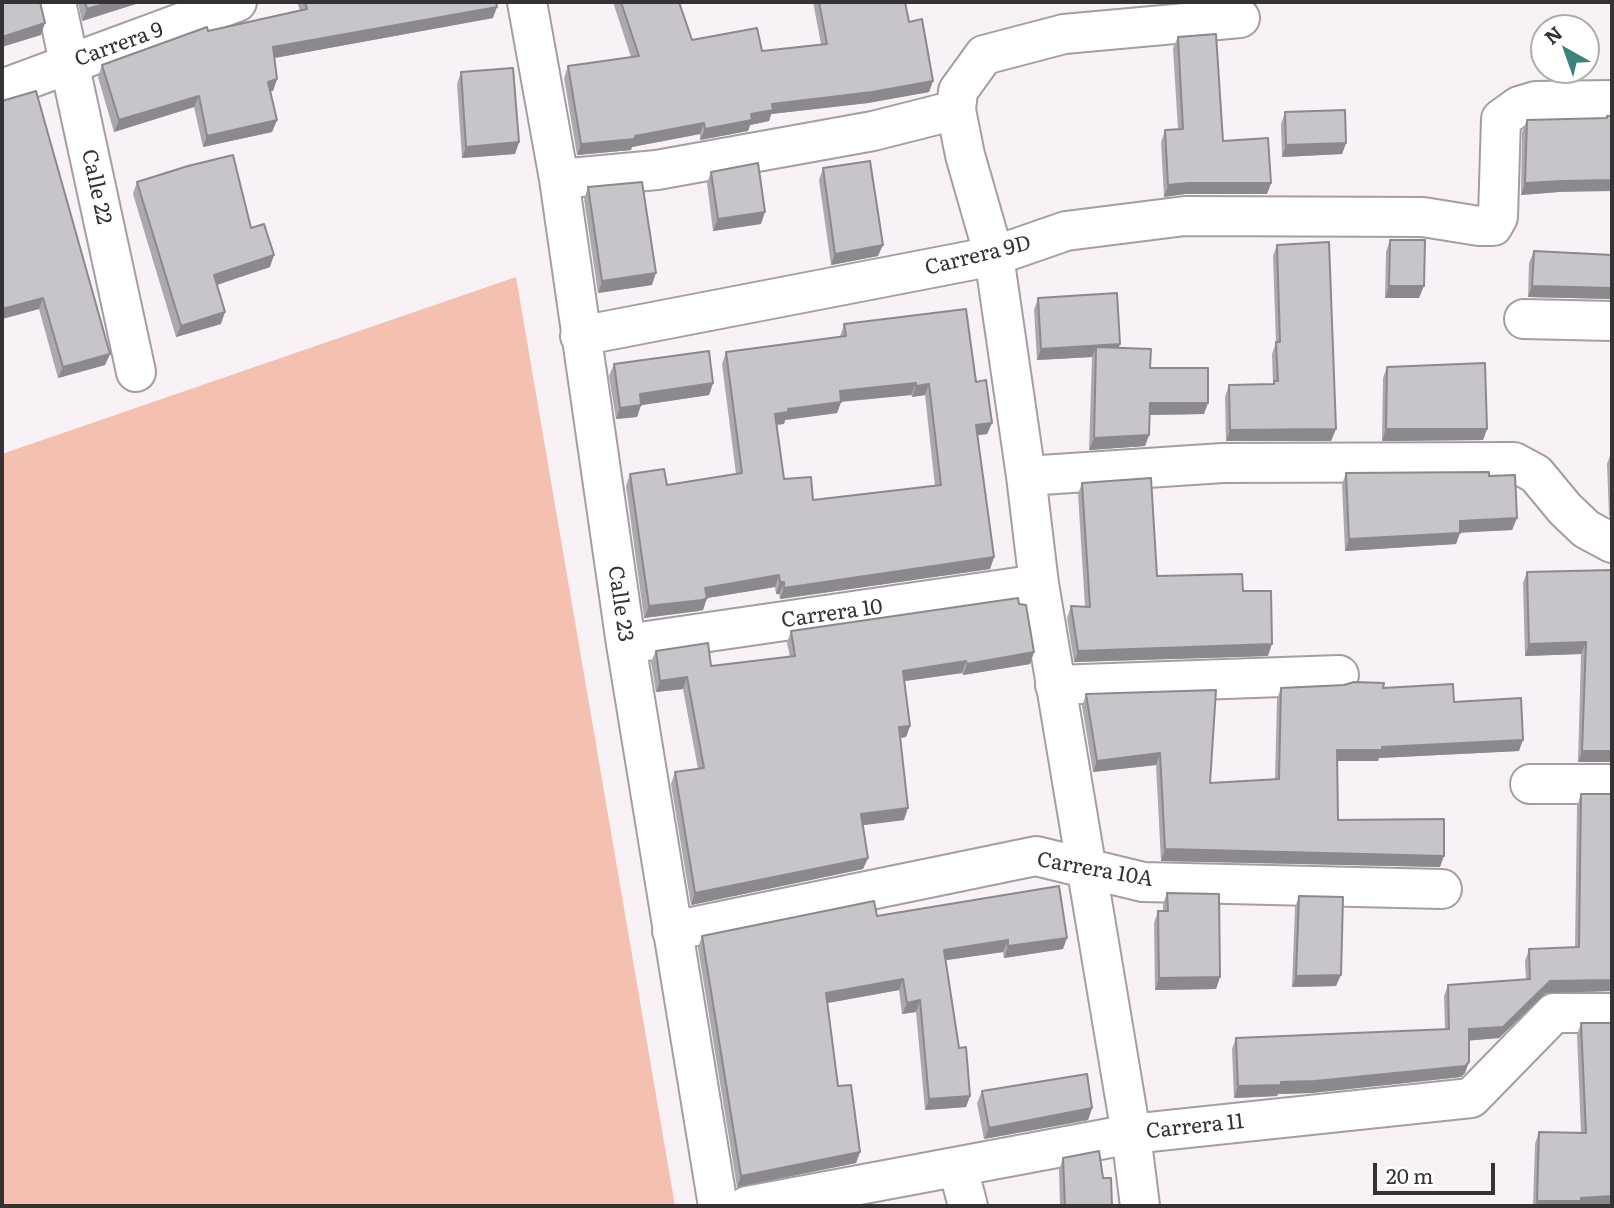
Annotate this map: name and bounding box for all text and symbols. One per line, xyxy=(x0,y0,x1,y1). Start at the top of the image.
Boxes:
north arrow xyxy=(1530,14,1600,84)
street label: Carrera 9 xyxy=(71,17,167,73)
text: N xyxy=(1538,19,1568,50)
street label: Calle 22 xyxy=(76,147,116,227)
street label: Carrera 9D xyxy=(922,231,1034,281)
street label: Calle 23 xyxy=(602,564,638,644)
street label: Carrera 10 xyxy=(780,594,884,634)
street label: Carrera 10A xyxy=(1035,847,1155,893)
street label: Carrera 11 xyxy=(1145,1109,1245,1145)
scale bar xyxy=(1376,1148,1498,1192)
text: 20 m xyxy=(1386,1159,1433,1190)

